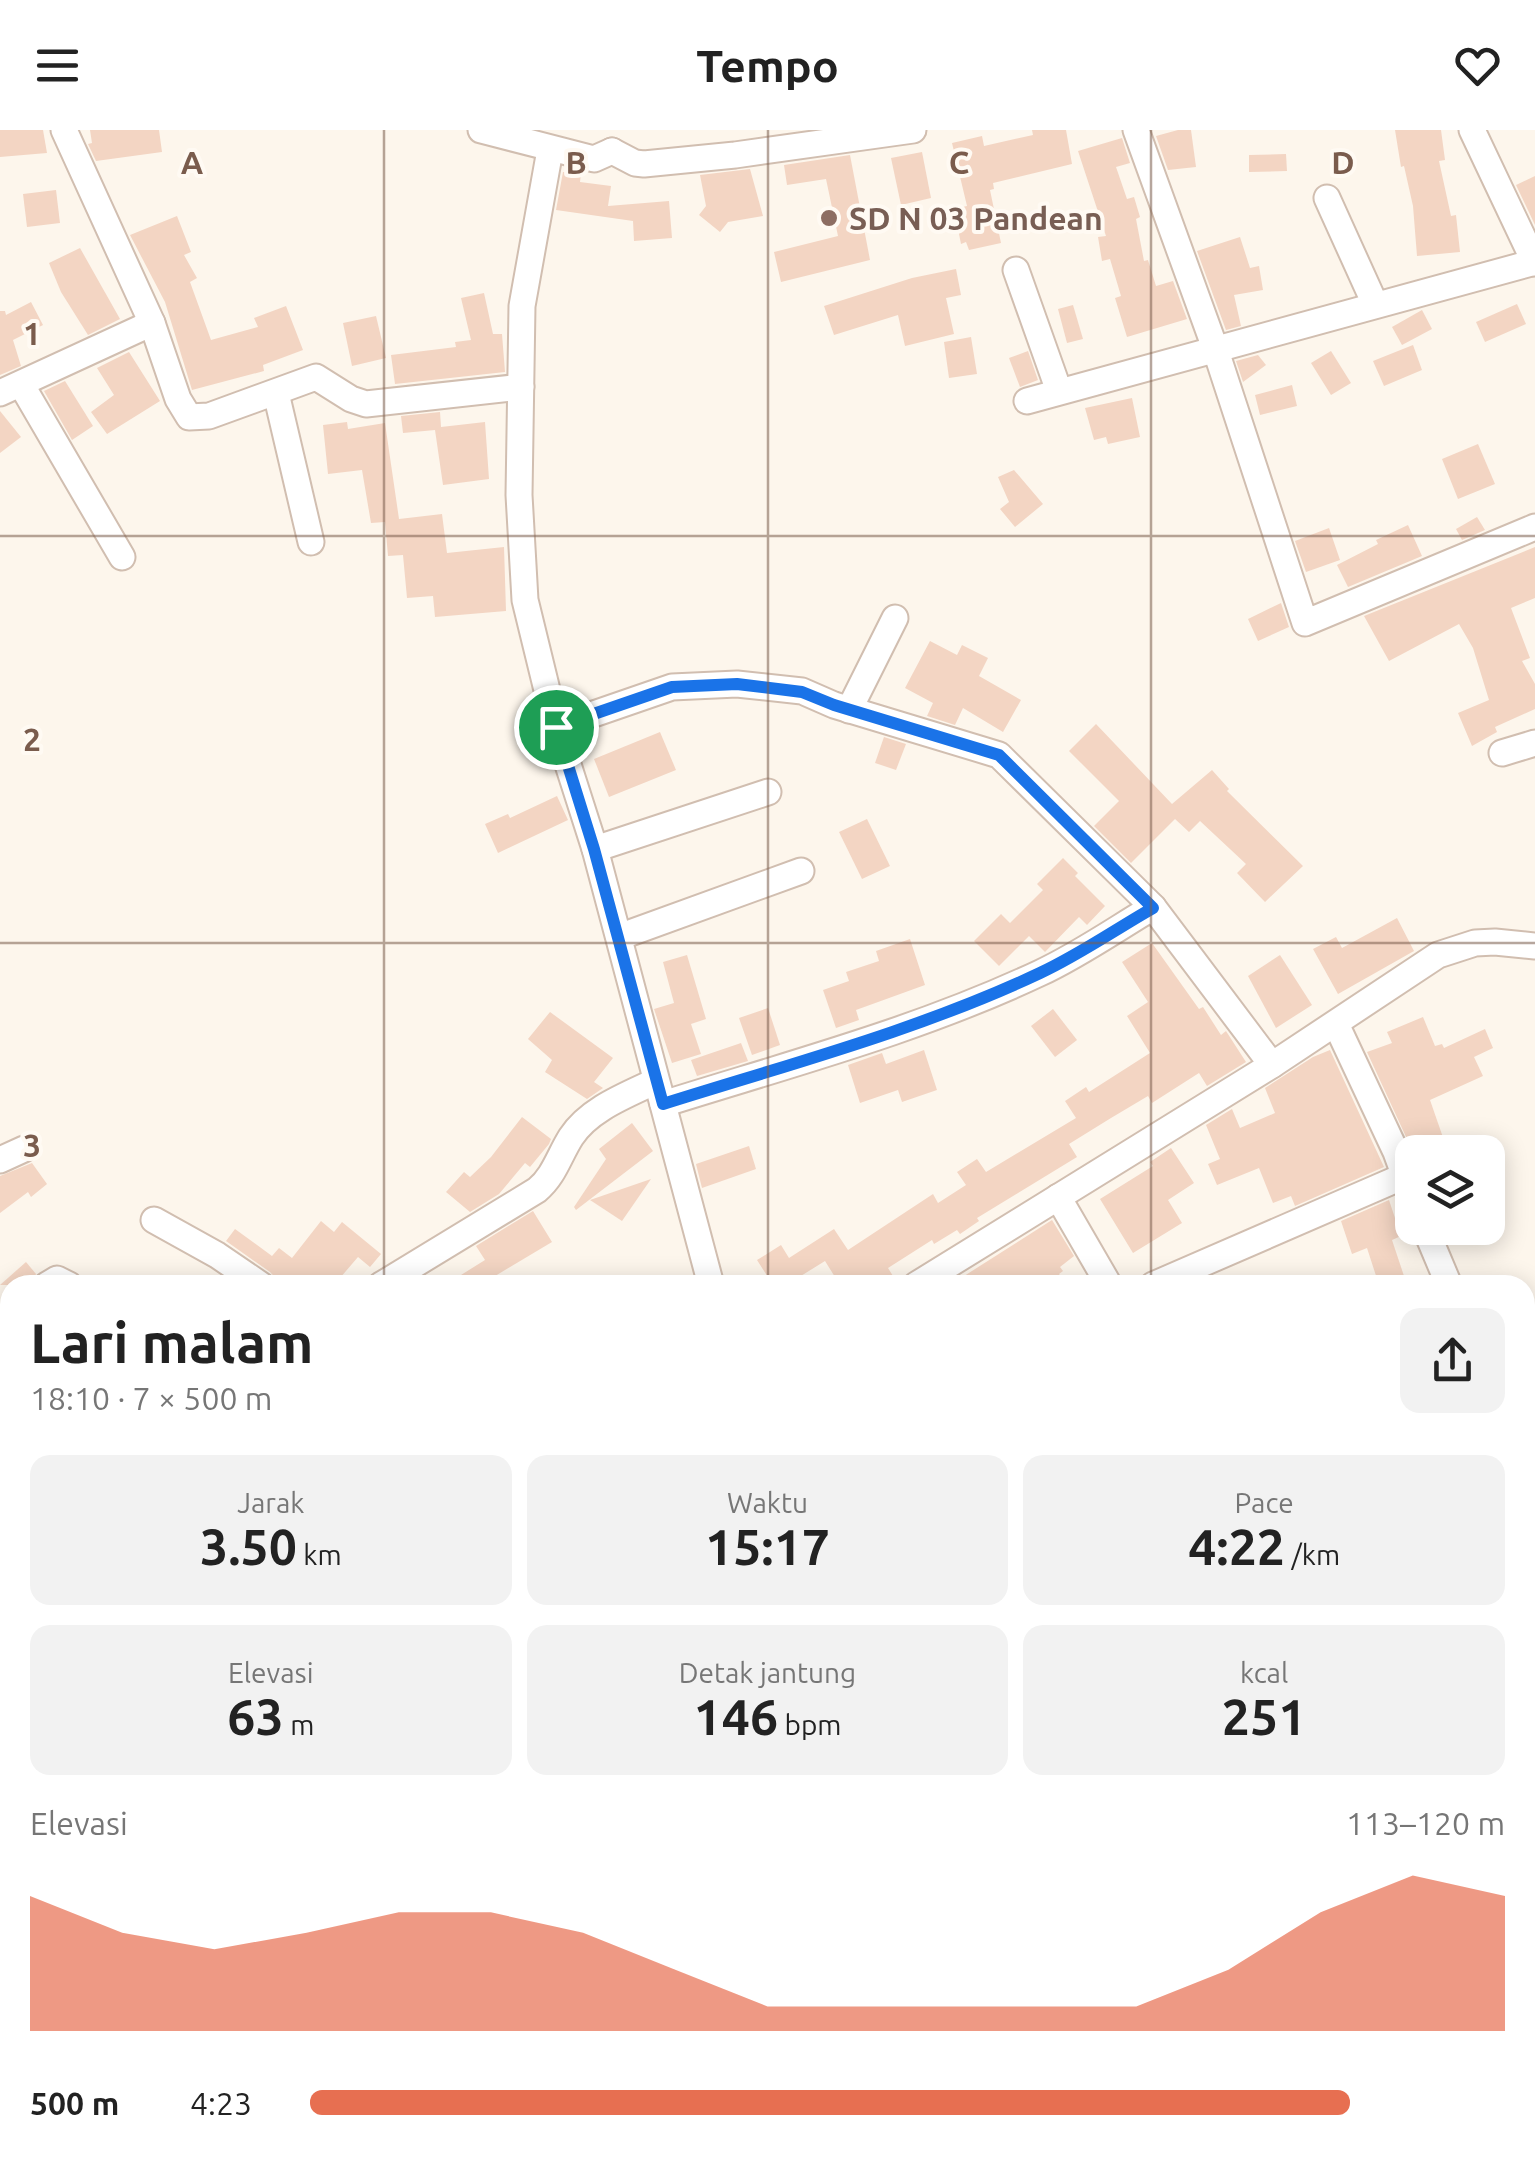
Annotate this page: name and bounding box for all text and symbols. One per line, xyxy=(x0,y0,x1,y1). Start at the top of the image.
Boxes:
icon: menu xyxy=(30,38,85,93)
icon: heart xyxy=(1450,38,1505,93)
text: Tempo xyxy=(696,40,839,91)
text: A xyxy=(181,144,204,180)
text: B xyxy=(565,144,587,180)
text: C xyxy=(949,144,969,180)
text: D xyxy=(1331,144,1355,180)
place label: SD N 03 Pandean xyxy=(849,200,1103,236)
marker: SD N 03 Pandean xyxy=(818,207,840,229)
text: 1 xyxy=(23,315,41,351)
pin xyxy=(514,685,599,770)
icon: arrive xyxy=(529,700,584,755)
text: 2 xyxy=(23,721,41,757)
text: 3 xyxy=(23,1127,41,1163)
map controls xyxy=(1395,1135,1505,1245)
button: layers xyxy=(1395,1135,1505,1245)
button: share xyxy=(1400,1308,1505,1413)
text: Lari malam xyxy=(30,1312,313,1373)
text: 18:10 · 7 × 500 m xyxy=(30,1380,272,1416)
text: Jarak xyxy=(237,1487,304,1518)
text: Waktu xyxy=(727,1487,808,1518)
text: Pace xyxy=(1235,1487,1294,1518)
text: 3.50 xyxy=(200,1518,297,1574)
text: 15:17 xyxy=(705,1518,830,1574)
text: 4:22 xyxy=(1188,1518,1285,1574)
text: km xyxy=(297,1539,342,1570)
text: /km xyxy=(1285,1539,1340,1570)
text: Elevasi xyxy=(228,1657,314,1688)
text: Detak jantung xyxy=(679,1657,856,1688)
text: kcal xyxy=(1240,1657,1288,1688)
text: 63 xyxy=(227,1688,284,1744)
text: 146 xyxy=(694,1688,778,1744)
text: 251 xyxy=(1222,1688,1306,1744)
text: m xyxy=(284,1709,314,1740)
text: bpm xyxy=(778,1709,841,1740)
text: Elevasi xyxy=(30,1805,128,1841)
text: 113–120 m xyxy=(1346,1805,1505,1841)
text: 500 m xyxy=(30,2085,119,2121)
text: 4:23 xyxy=(190,2085,252,2121)

